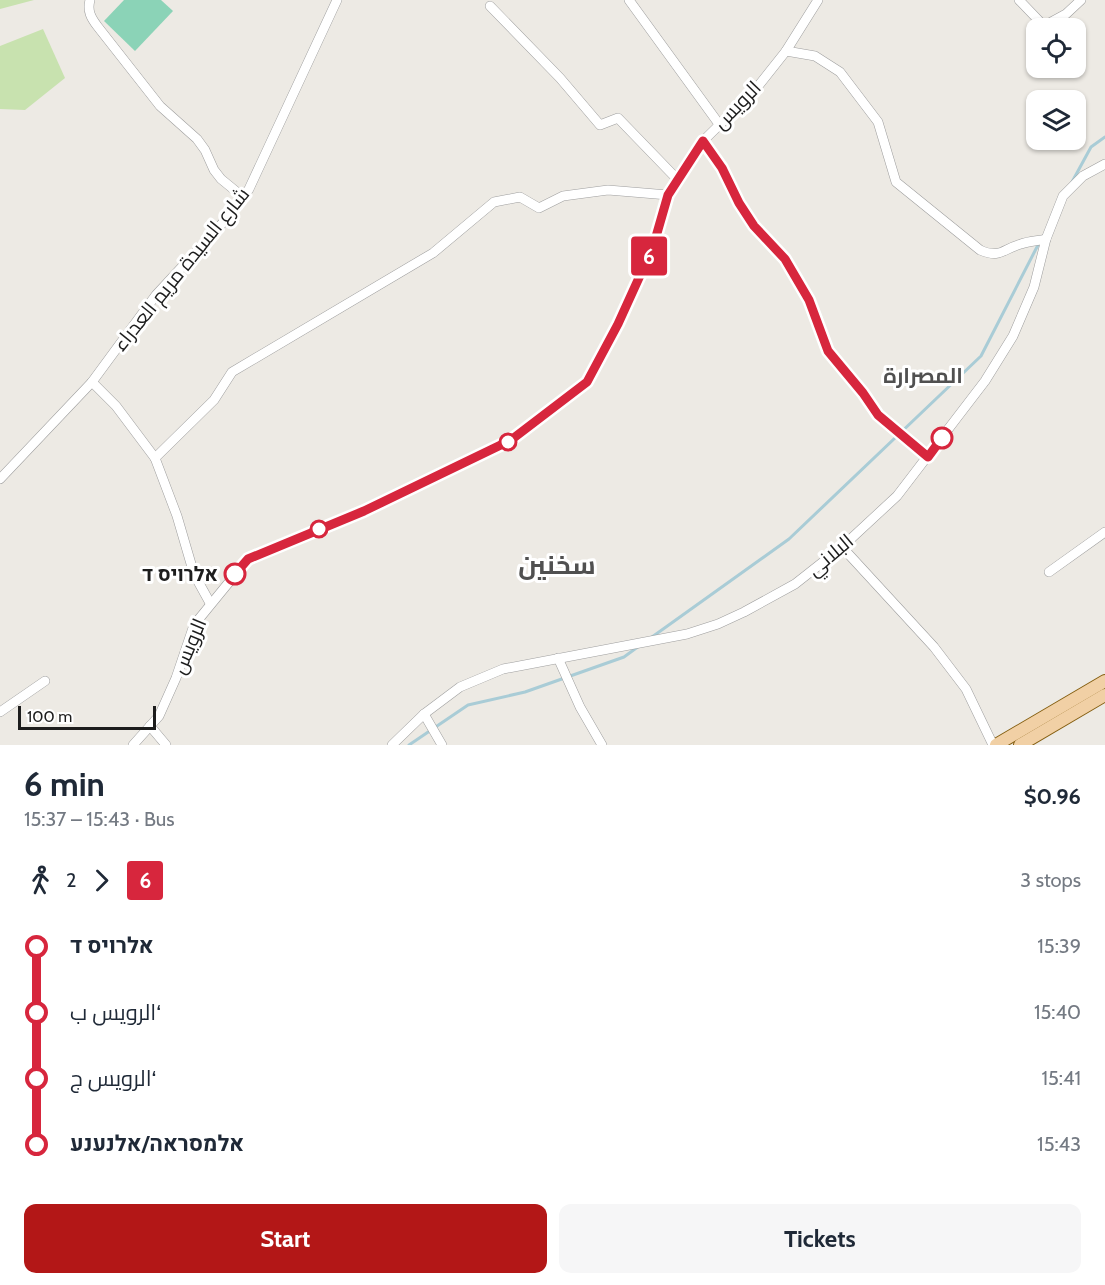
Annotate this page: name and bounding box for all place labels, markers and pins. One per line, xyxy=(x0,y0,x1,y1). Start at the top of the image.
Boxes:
unlabelled marker xyxy=(931,427,953,449)
unlabelled marker xyxy=(499,433,517,451)
unlabelled marker xyxy=(310,520,328,538)
place label: אלרויס ד xyxy=(142,562,218,586)
marker: אלרויס ד xyxy=(224,563,246,585)

